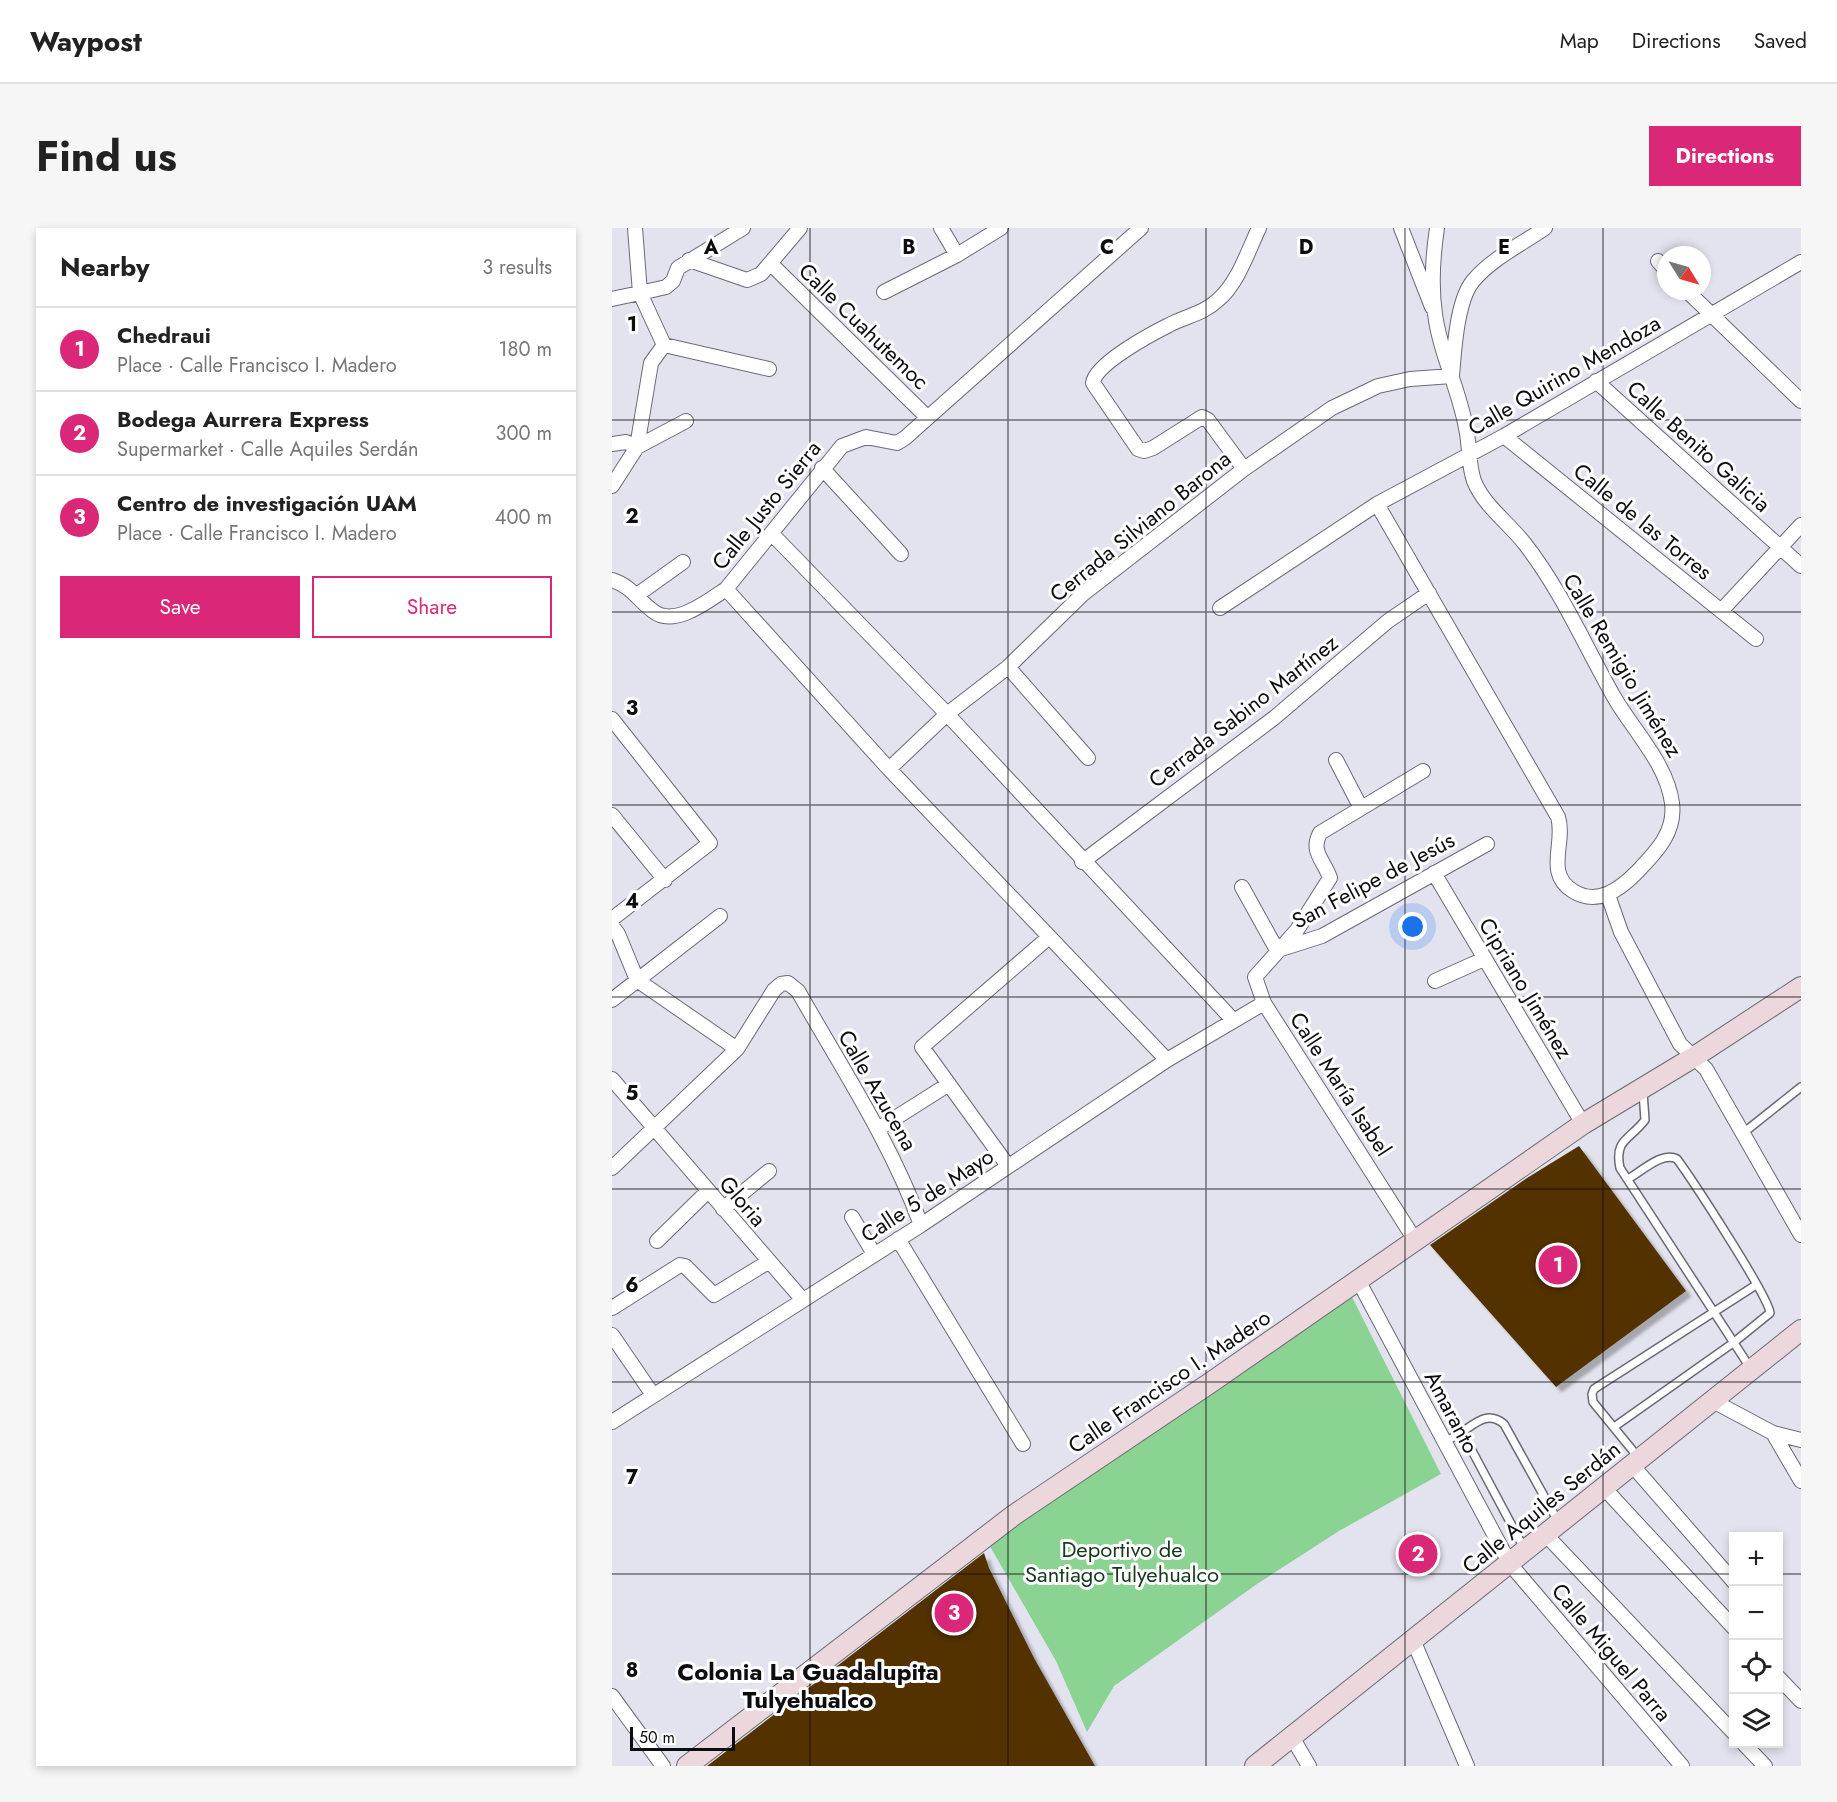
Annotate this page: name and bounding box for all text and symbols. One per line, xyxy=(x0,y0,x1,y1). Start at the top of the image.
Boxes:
text: Waypost xyxy=(30,21,142,62)
text: Map xyxy=(1560,26,1599,56)
text: Directions xyxy=(1632,26,1721,56)
text: Saved xyxy=(1754,26,1807,56)
text: Find us xyxy=(36,126,177,187)
button: Directions xyxy=(1649,126,1801,186)
text: A xyxy=(703,233,719,262)
text: B xyxy=(902,233,916,262)
text: C xyxy=(1100,233,1114,262)
text: D xyxy=(1299,233,1313,262)
text: E xyxy=(1498,233,1510,262)
north arrow xyxy=(1657,246,1711,300)
text: Nearby xyxy=(60,248,149,286)
text: 3 results xyxy=(482,253,552,282)
street label: Calle Cuahutemoc xyxy=(792,255,936,397)
street label: Calle Quirino Mendoza xyxy=(1462,307,1666,443)
text: 1 xyxy=(627,310,637,339)
text: Chedraui xyxy=(117,319,211,351)
text: 1 xyxy=(74,335,85,364)
text: 180 m xyxy=(498,335,552,364)
text: Place · Calle Francisco I. Madero xyxy=(117,351,397,380)
street label: Calle Benito Galicia xyxy=(1620,373,1778,519)
text: Bodega Aurrera Express xyxy=(117,403,369,435)
text: 2 xyxy=(73,419,86,448)
text: 300 m xyxy=(495,419,552,448)
street label: Calle Justo Sierra xyxy=(704,434,828,576)
text: Supermarket · Calle Aquiles Serdán xyxy=(117,435,419,464)
street label: Cerrada Silviano Barona xyxy=(1043,443,1237,609)
street label: Calle de las Torres xyxy=(1567,455,1719,587)
text: Centro de investigación UAM xyxy=(117,487,417,519)
text: 2 xyxy=(625,502,639,531)
text: 3 xyxy=(73,503,86,532)
text: 400 m xyxy=(495,503,552,532)
text: Place · Calle Francisco I. Madero xyxy=(117,519,397,548)
street label: Calle Remigio Jiménez xyxy=(1555,567,1691,763)
button: Save xyxy=(60,576,300,638)
button: Share xyxy=(312,576,552,638)
street label: Cerrada Sabino Martínez xyxy=(1142,627,1344,795)
text: 3 xyxy=(626,694,638,723)
street label: San Felipe de Jesús xyxy=(1286,824,1460,936)
text: 4 xyxy=(625,887,639,916)
street label: Cipriano Jiménez xyxy=(1471,911,1581,1065)
your location xyxy=(1398,912,1427,941)
street label: Calle María Isabel xyxy=(1282,1006,1400,1162)
street label: Calle Azucena xyxy=(830,1024,926,1156)
text: 5 xyxy=(626,1079,639,1108)
street label: Calle 5 de Mayo xyxy=(854,1140,1000,1250)
street label: Gloria xyxy=(712,1169,774,1233)
pin: 1 xyxy=(1538,1242,1578,1288)
text: 6 xyxy=(625,1271,639,1300)
street label: Calle Francisco I. Madero xyxy=(1061,1301,1277,1461)
street label: Amaranto xyxy=(1417,1365,1487,1459)
street label: Calle Aquiles Serdán xyxy=(1455,1433,1627,1581)
text: 7 xyxy=(626,1463,639,1492)
pin: 2 xyxy=(1398,1532,1438,1576)
map controls xyxy=(1729,1532,1783,1748)
button: + xyxy=(1729,1532,1783,1586)
park label: Deportivo de Santiago Tulyehualco xyxy=(1025,1533,1219,1590)
street label: Calle Miguel Parra xyxy=(1544,1576,1680,1728)
button: − xyxy=(1729,1586,1783,1640)
pin: 3 xyxy=(934,1590,974,1636)
button: locate xyxy=(1729,1640,1783,1694)
district label: Colonia La Guadalupita Tulyehualco xyxy=(677,1654,939,1717)
text: 8 xyxy=(626,1656,638,1685)
button: layers xyxy=(1729,1694,1783,1748)
scale bar xyxy=(630,1724,735,1752)
text: 50 m xyxy=(639,1726,675,1749)

